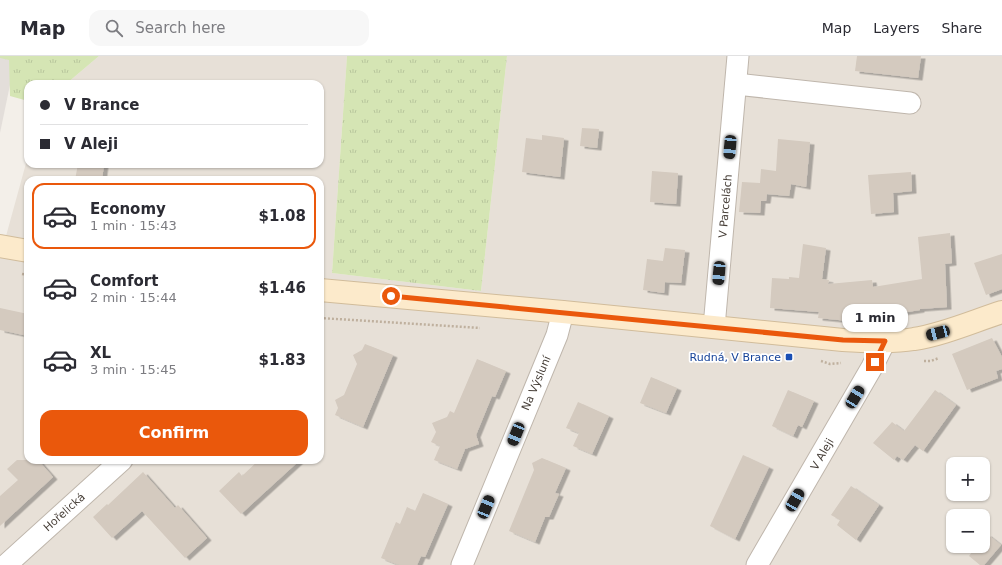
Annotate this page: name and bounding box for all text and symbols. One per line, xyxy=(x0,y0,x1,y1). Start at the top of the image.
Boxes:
search box xyxy=(89,10,369,46)
text: Map xyxy=(20,17,65,39)
icon: search xyxy=(103,17,125,39)
text: Search here xyxy=(135,19,225,37)
text: Map xyxy=(822,20,851,36)
text: Layers xyxy=(873,20,920,36)
text: Share xyxy=(942,20,982,36)
text: V Brance xyxy=(64,96,140,114)
text: V Aleji xyxy=(64,135,118,153)
car xyxy=(723,135,737,159)
street label: V Parcelách xyxy=(716,174,735,238)
icon: car xyxy=(42,198,78,234)
text: Economy xyxy=(90,200,166,218)
text: $1.08 xyxy=(259,207,306,225)
text: 1 min · 15:43 xyxy=(90,218,177,233)
car xyxy=(712,261,726,285)
icon: car xyxy=(42,270,78,306)
text: Comfort xyxy=(90,272,158,290)
text: $1.46 xyxy=(259,279,306,297)
route start xyxy=(382,287,400,305)
text: 2 min · 15:44 xyxy=(90,290,177,305)
callout: 1 min xyxy=(842,304,908,332)
text: 1 min xyxy=(855,310,895,325)
car xyxy=(925,324,951,342)
icon: car xyxy=(42,342,78,378)
text: XL xyxy=(90,344,111,362)
text: $1.83 xyxy=(259,351,306,369)
place label: Rudná, V Brance xyxy=(690,351,781,364)
marker: Rudná, V Brance xyxy=(784,352,794,362)
street label: Na Výsluní xyxy=(519,353,554,412)
route end xyxy=(866,353,884,371)
text: 3 min · 15:45 xyxy=(90,362,177,377)
car xyxy=(844,384,866,410)
button: Confirm xyxy=(40,410,308,456)
car xyxy=(506,421,526,447)
street label: V Aleji xyxy=(808,436,837,472)
map controls xyxy=(946,457,990,553)
button: + xyxy=(946,457,990,501)
car xyxy=(784,487,806,513)
street label: Hořelická xyxy=(41,490,88,534)
car xyxy=(476,494,496,520)
button: − xyxy=(946,509,990,553)

